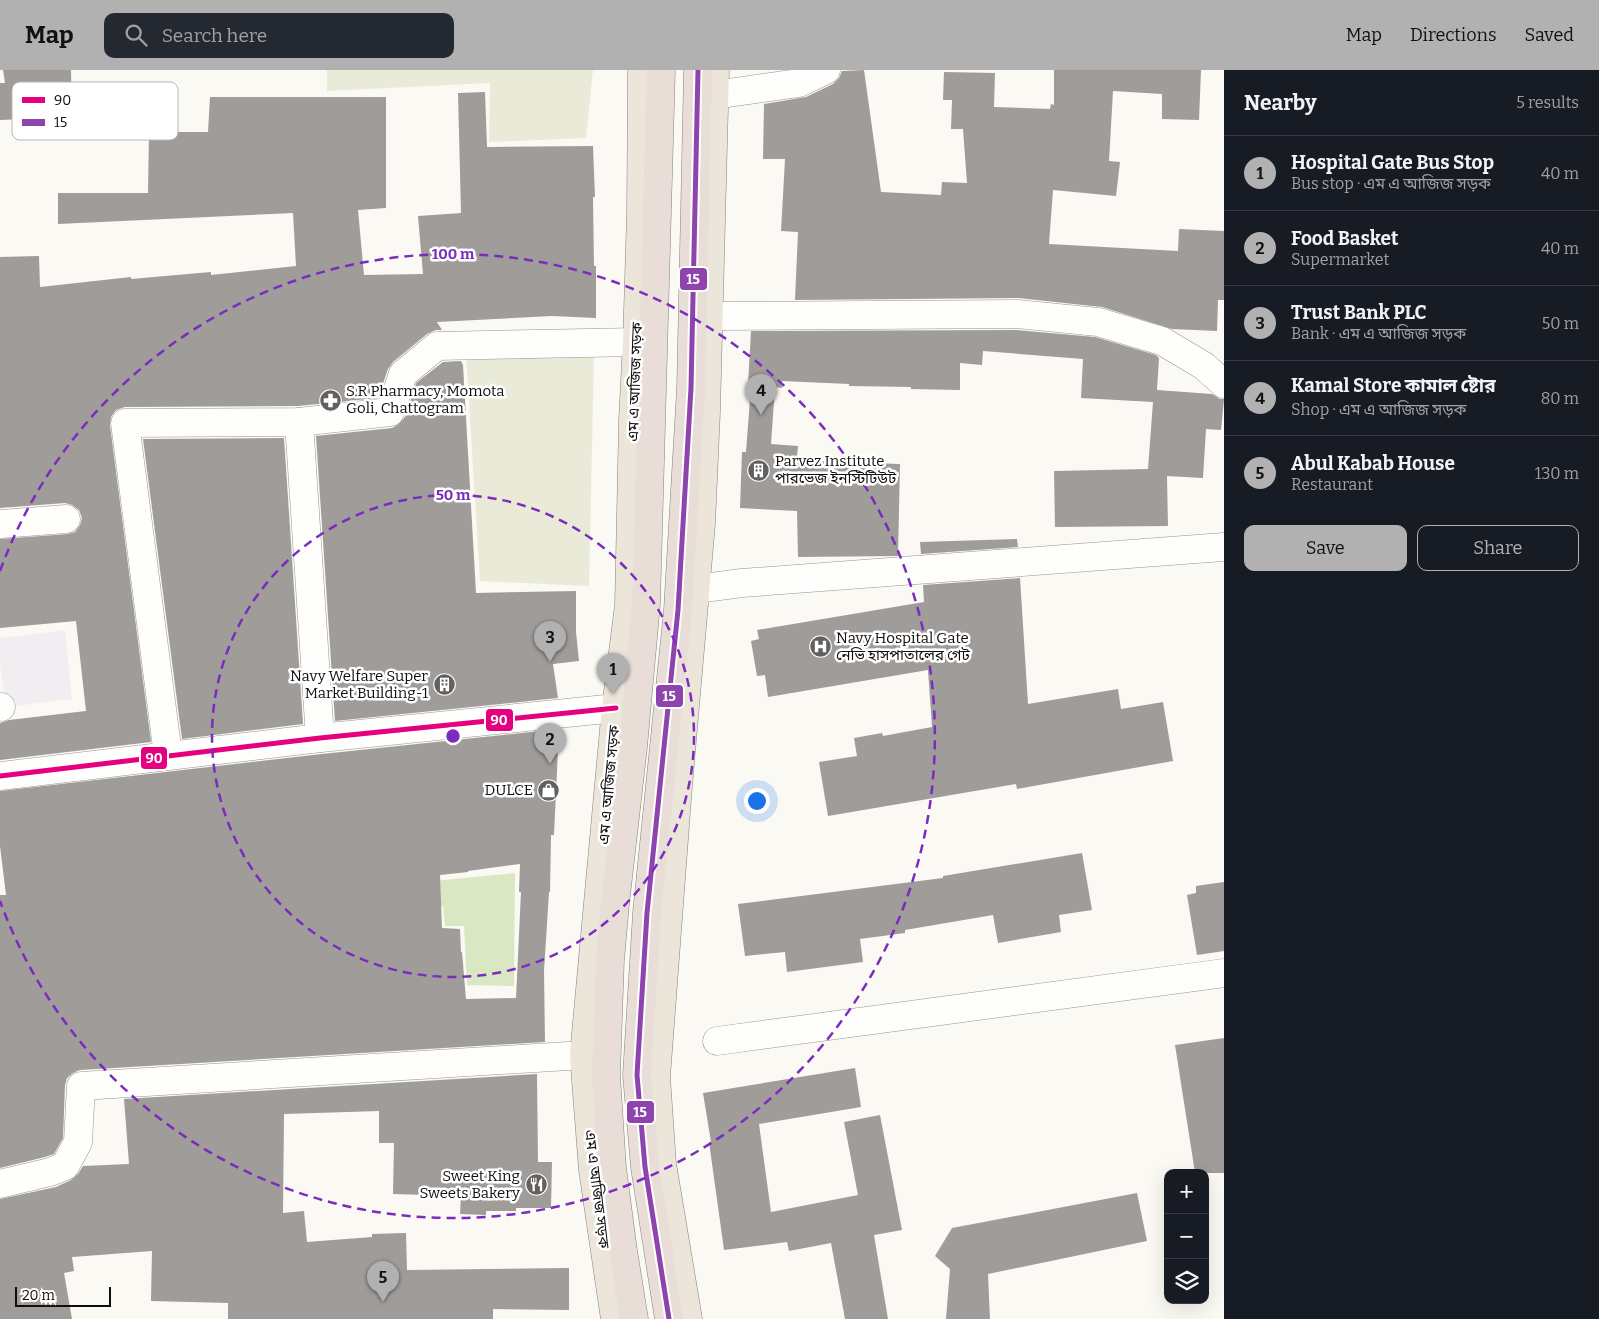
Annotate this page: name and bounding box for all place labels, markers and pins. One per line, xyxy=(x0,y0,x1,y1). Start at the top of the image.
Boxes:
pin: 4 xyxy=(745,374,777,415)
place label: S.R Pharmacy, Momota Goli, Chattogram xyxy=(346,382,505,417)
pharmacy icon: S.R Pharmacy, Momota Goli, Chattogram xyxy=(318,388,342,412)
place label: Parvez Institute পারভেজ ইনস্টিটিউট xyxy=(775,452,897,487)
building icon: Parvez Institute পারভেজ ইনস্টিটিউট xyxy=(747,458,771,482)
pin: 3 xyxy=(534,621,566,662)
place label: Navy Hospital Gate নেভি হাসপাতালের গেট xyxy=(836,629,970,664)
hospital icon: Navy Hospital Gate নেভি হাসপাতালের গেট xyxy=(808,635,832,659)
pin: 1 xyxy=(597,653,629,694)
place label: Navy Welfare Super Market Building-1 xyxy=(290,667,428,702)
building icon: Navy Welfare Super Market Building-1 xyxy=(432,673,456,697)
pin: 2 xyxy=(534,723,566,764)
centre of rings xyxy=(444,727,462,745)
shop icon: DULCE xyxy=(537,778,561,802)
place label: DULCE xyxy=(484,781,533,799)
place label: Sweet King Sweets Bakery xyxy=(420,1167,520,1202)
restaurant icon: Sweet King Sweets Bakery xyxy=(524,1173,548,1197)
pin: 5 xyxy=(367,1261,399,1302)

